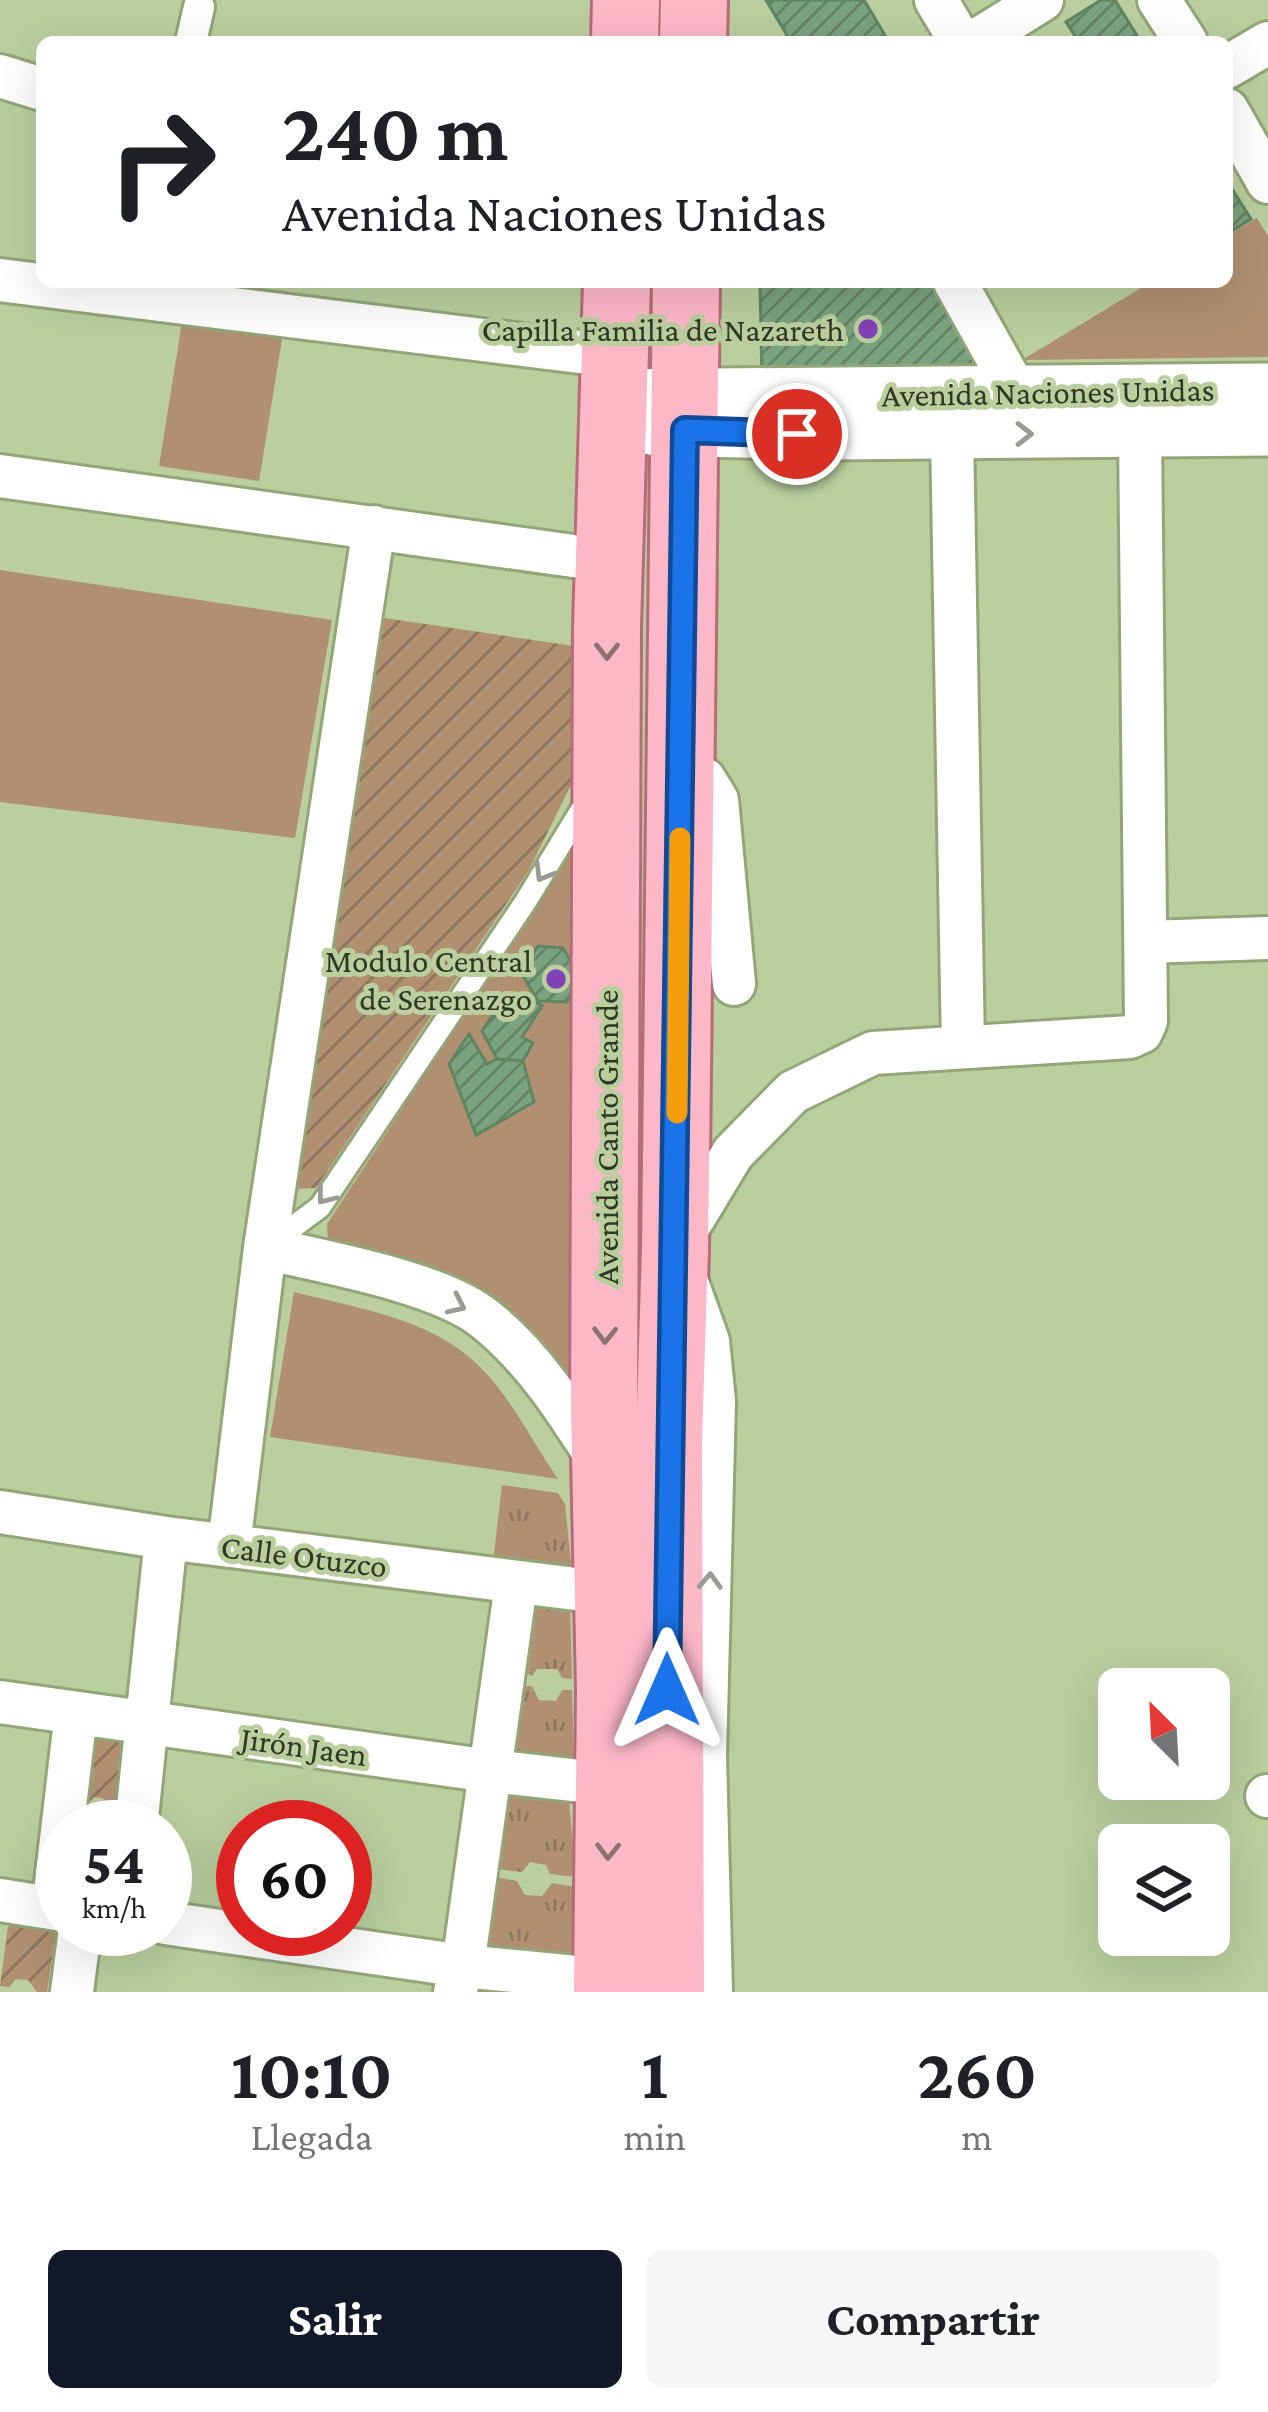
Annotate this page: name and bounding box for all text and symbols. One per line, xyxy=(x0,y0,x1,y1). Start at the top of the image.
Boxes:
icon: right xyxy=(84,84,240,240)
text: 240 m xyxy=(282,85,508,178)
text: Avenida Naciones Unidas xyxy=(282,183,827,243)
place label: Capilla Familia de Nazareth xyxy=(482,311,844,348)
marker: Capilla Familia de Nazareth xyxy=(855,316,881,342)
street label: Avenida Naciones Unidas xyxy=(881,371,1215,413)
pin xyxy=(746,383,848,485)
icon: arrive xyxy=(764,401,830,467)
one-way arrow xyxy=(1016,421,1034,447)
one-way arrow xyxy=(594,643,620,661)
one-way arrow xyxy=(535,860,557,882)
place label: Modulo Central de Serenazgo xyxy=(325,942,532,1017)
marker: Modulo Central de Serenazgo xyxy=(543,966,569,992)
street label: Avenida Canto Grande xyxy=(588,989,625,1285)
one-way arrow xyxy=(318,1183,339,1205)
one-way arrow xyxy=(445,1291,466,1314)
one-way arrow xyxy=(593,1326,619,1345)
street label: Calle Otuzco xyxy=(219,1527,389,1585)
one-way arrow xyxy=(696,1571,722,1590)
position arrow xyxy=(604,1627,730,1753)
north arrow xyxy=(1098,1668,1230,1800)
map controls xyxy=(1098,1668,1230,1956)
street label: Jirón Jaen xyxy=(235,1718,370,1773)
speed limit sign: 60 xyxy=(216,1800,372,1956)
button: layers xyxy=(1098,1824,1230,1956)
text: 54 xyxy=(83,1829,145,1896)
one-way arrow xyxy=(595,1842,621,1861)
text: km/h xyxy=(82,1891,146,1924)
text: 10:10 xyxy=(231,2033,392,2113)
text: 1 xyxy=(641,2033,668,2113)
text: 260 xyxy=(917,2033,1037,2113)
text: Llegada xyxy=(251,2115,373,2158)
text: min xyxy=(624,2115,686,2158)
text: m xyxy=(961,2115,993,2158)
button: Salir xyxy=(48,2250,622,2388)
button: Compartir xyxy=(646,2250,1220,2388)

